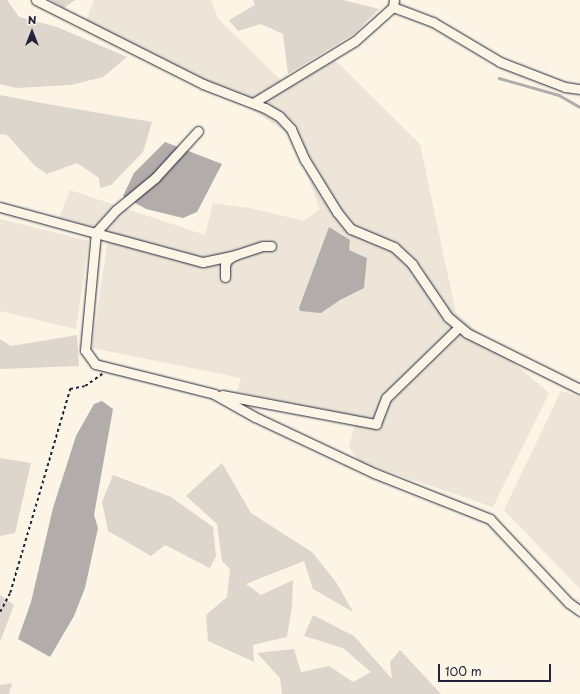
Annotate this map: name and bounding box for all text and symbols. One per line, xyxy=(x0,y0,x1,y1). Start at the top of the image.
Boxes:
text: N xyxy=(28,11,36,28)
north arrow xyxy=(12,12,52,52)
scale bar xyxy=(440,656,553,682)
text: 100 m xyxy=(445,662,482,680)

